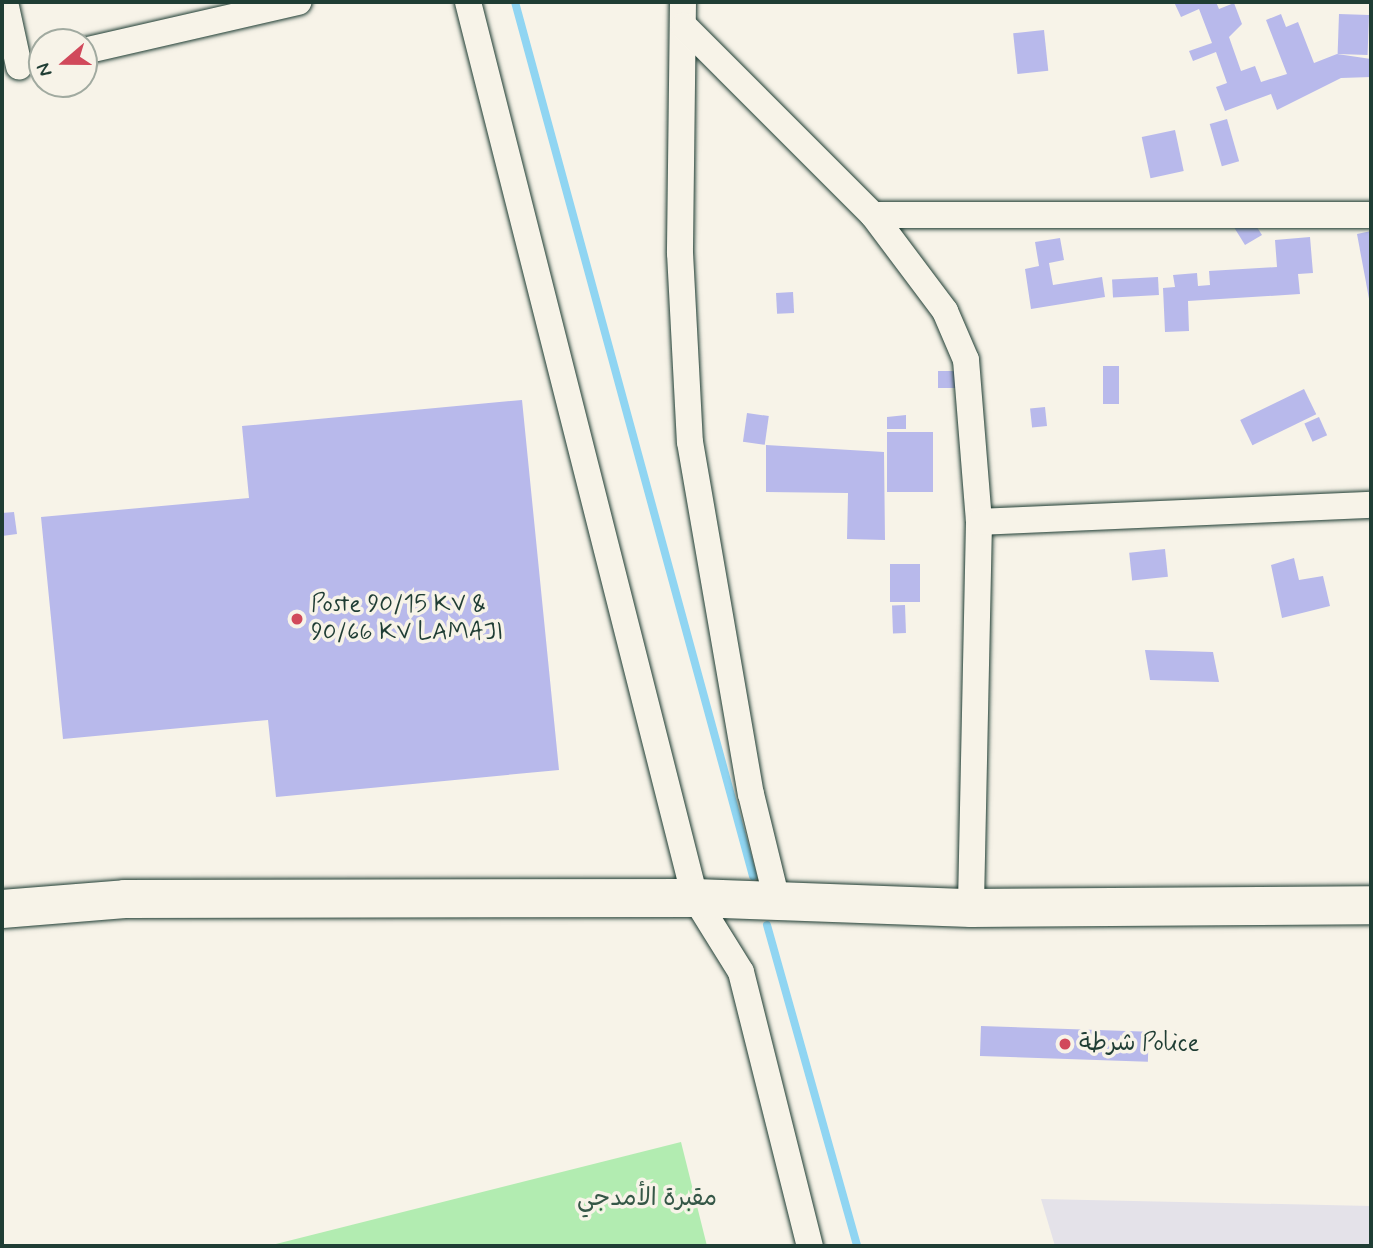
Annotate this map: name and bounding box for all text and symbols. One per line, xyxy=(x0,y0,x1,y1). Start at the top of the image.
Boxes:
north arrow xyxy=(28,28,98,98)
text: N xyxy=(31,59,59,80)
place label: Poste 90/15 KV & 90/66 KV LAMAJI xyxy=(311,591,506,647)
marker: Poste 90/15 KV & 90/66 KV LAMAJI xyxy=(289,611,305,627)
place label: شرطة Police xyxy=(1079,1030,1199,1058)
marker: شرطة Police xyxy=(1057,1036,1073,1052)
park label: مقبرة الأمدجي xyxy=(577,1185,717,1213)

